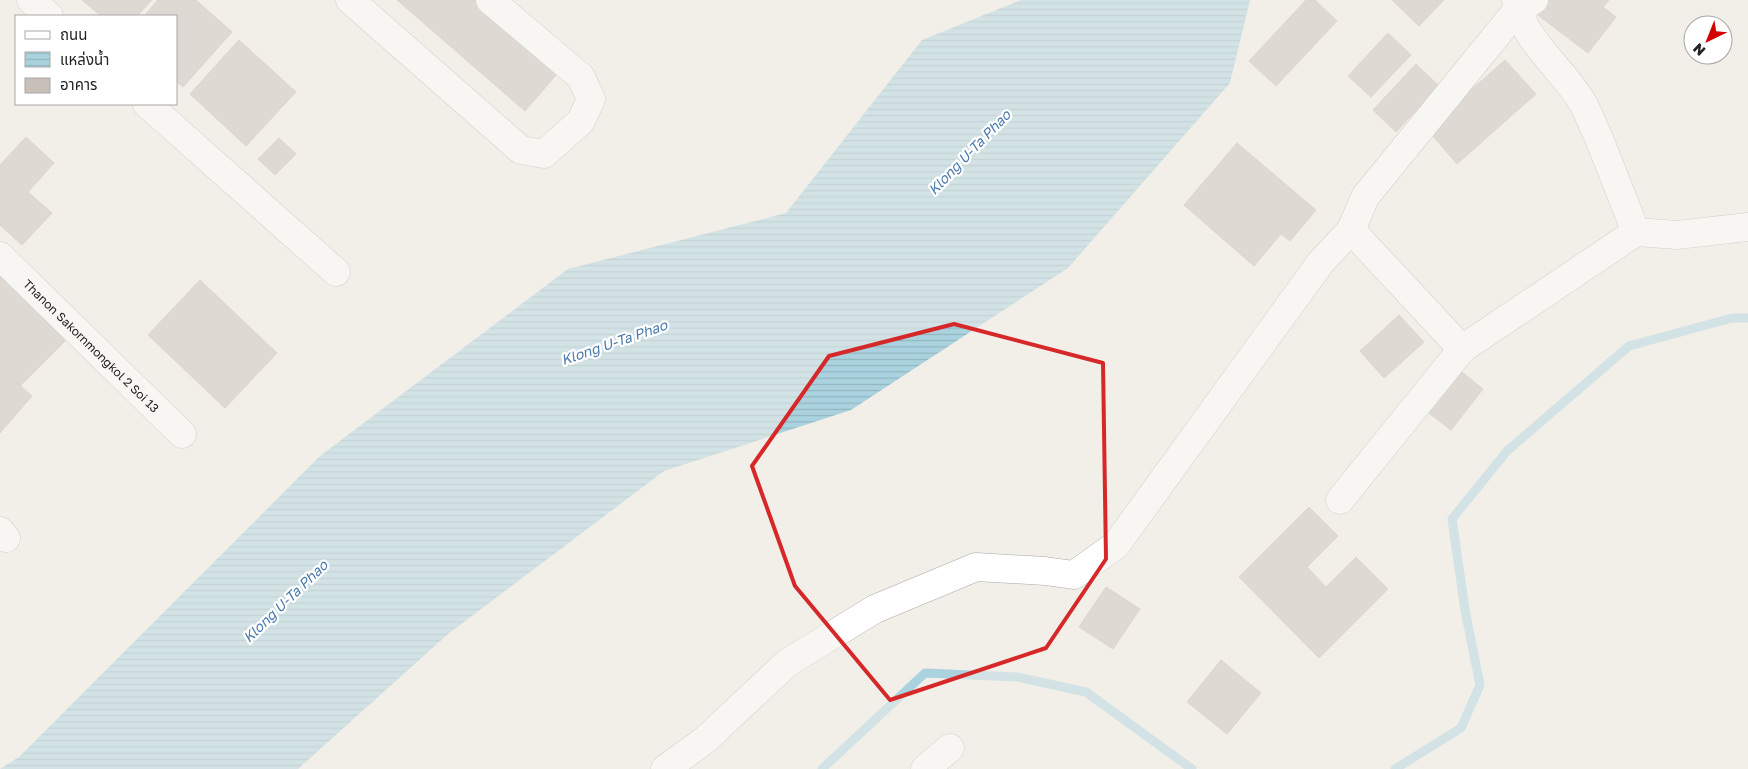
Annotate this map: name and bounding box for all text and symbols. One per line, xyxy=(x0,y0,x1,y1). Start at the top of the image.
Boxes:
legend xyxy=(15,15,178,105)
north arrow xyxy=(1683,15,1733,65)
text: ถนน xyxy=(60,25,87,43)
text: N xyxy=(1689,40,1708,60)
text: แหล่งน้ำ xyxy=(60,49,109,68)
text: อาคาร xyxy=(60,75,97,93)
water label: Klong U-Ta Phao xyxy=(924,105,1015,198)
street label: Thanon Sakornmongkol 2 Soi 13 xyxy=(20,276,163,415)
water label: Klong U-Ta Phao xyxy=(559,315,671,368)
water label: Klong U-Ta Phao xyxy=(239,555,332,646)

